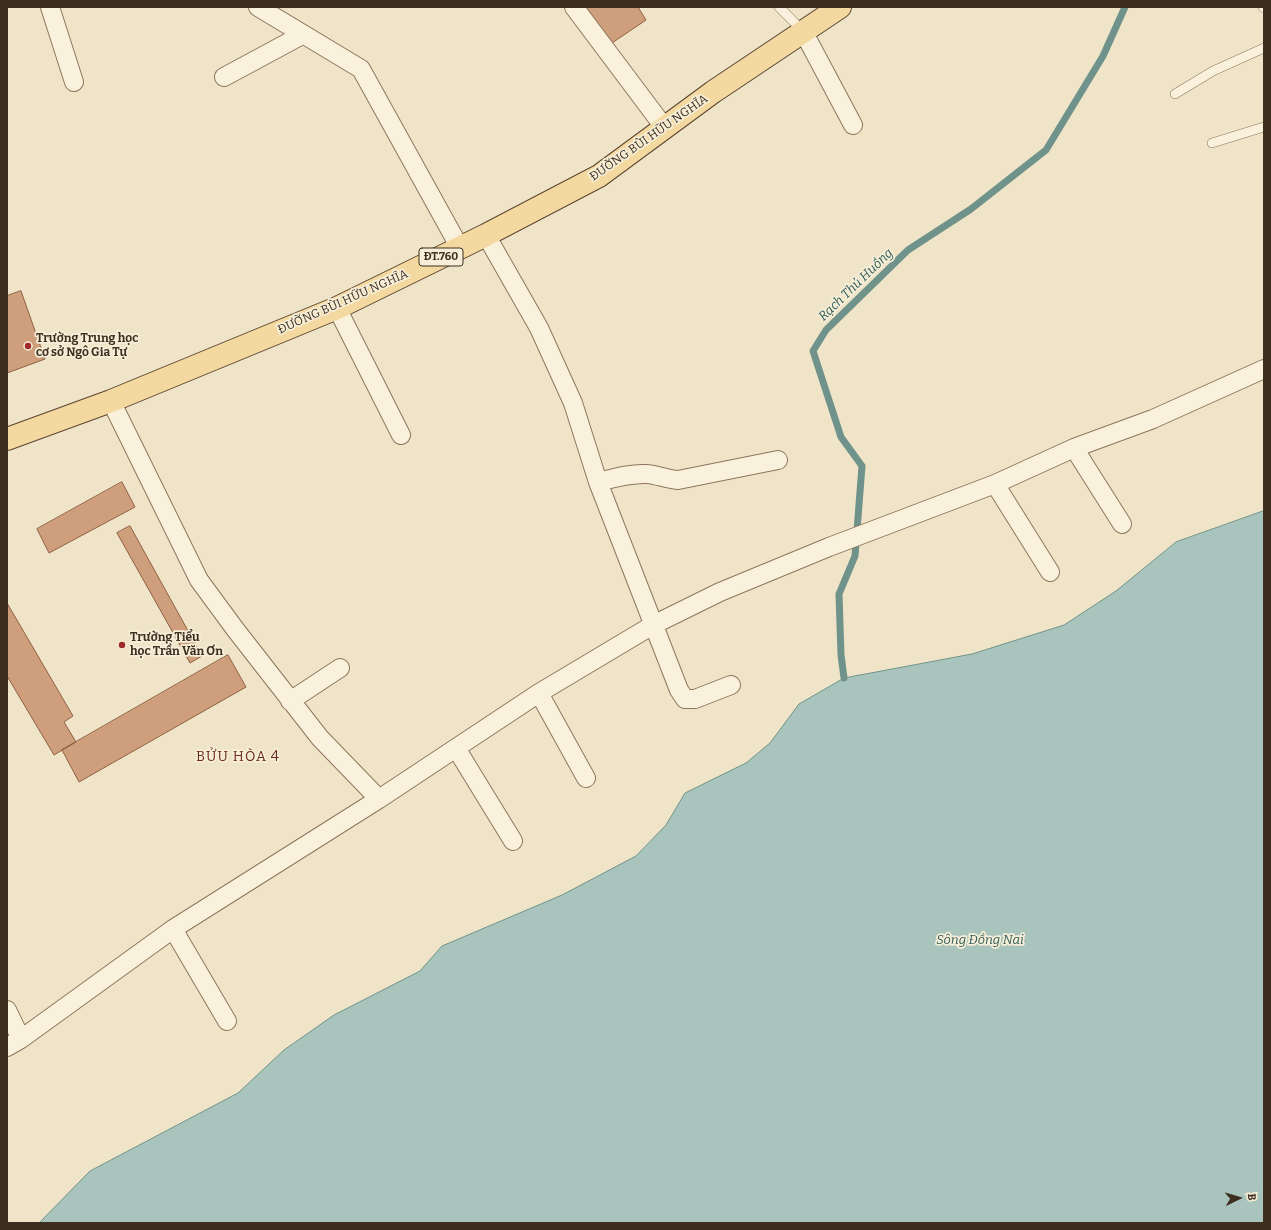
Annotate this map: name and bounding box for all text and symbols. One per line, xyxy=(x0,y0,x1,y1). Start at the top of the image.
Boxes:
street label: ĐƯỜNG BÙI HỮU NGHĨA xyxy=(587,92,711,184)
water label: Rạch Thủ Huồng xyxy=(816,246,896,324)
road number: ĐT.760 xyxy=(419,248,463,266)
street label: ĐƯỜNG BÙI HỮU NGHĨA xyxy=(276,267,410,337)
place label: Trường Trung học cơ sở Ngô Gia Tự xyxy=(36,332,138,360)
marker: Trường Trung học cơ sở Ngô Gia Tự xyxy=(23,341,33,351)
place label: Trường Tiểu học Trần Văn Ơn xyxy=(130,631,223,659)
marker: Trường Tiểu học Trần Văn Ơn xyxy=(117,640,127,650)
district label: BỬU HÒA 4 xyxy=(196,749,280,765)
water label: Sông Đồng Nai xyxy=(936,932,1024,948)
north arrow xyxy=(1219,1178,1259,1218)
text: B xyxy=(1245,1193,1258,1201)

